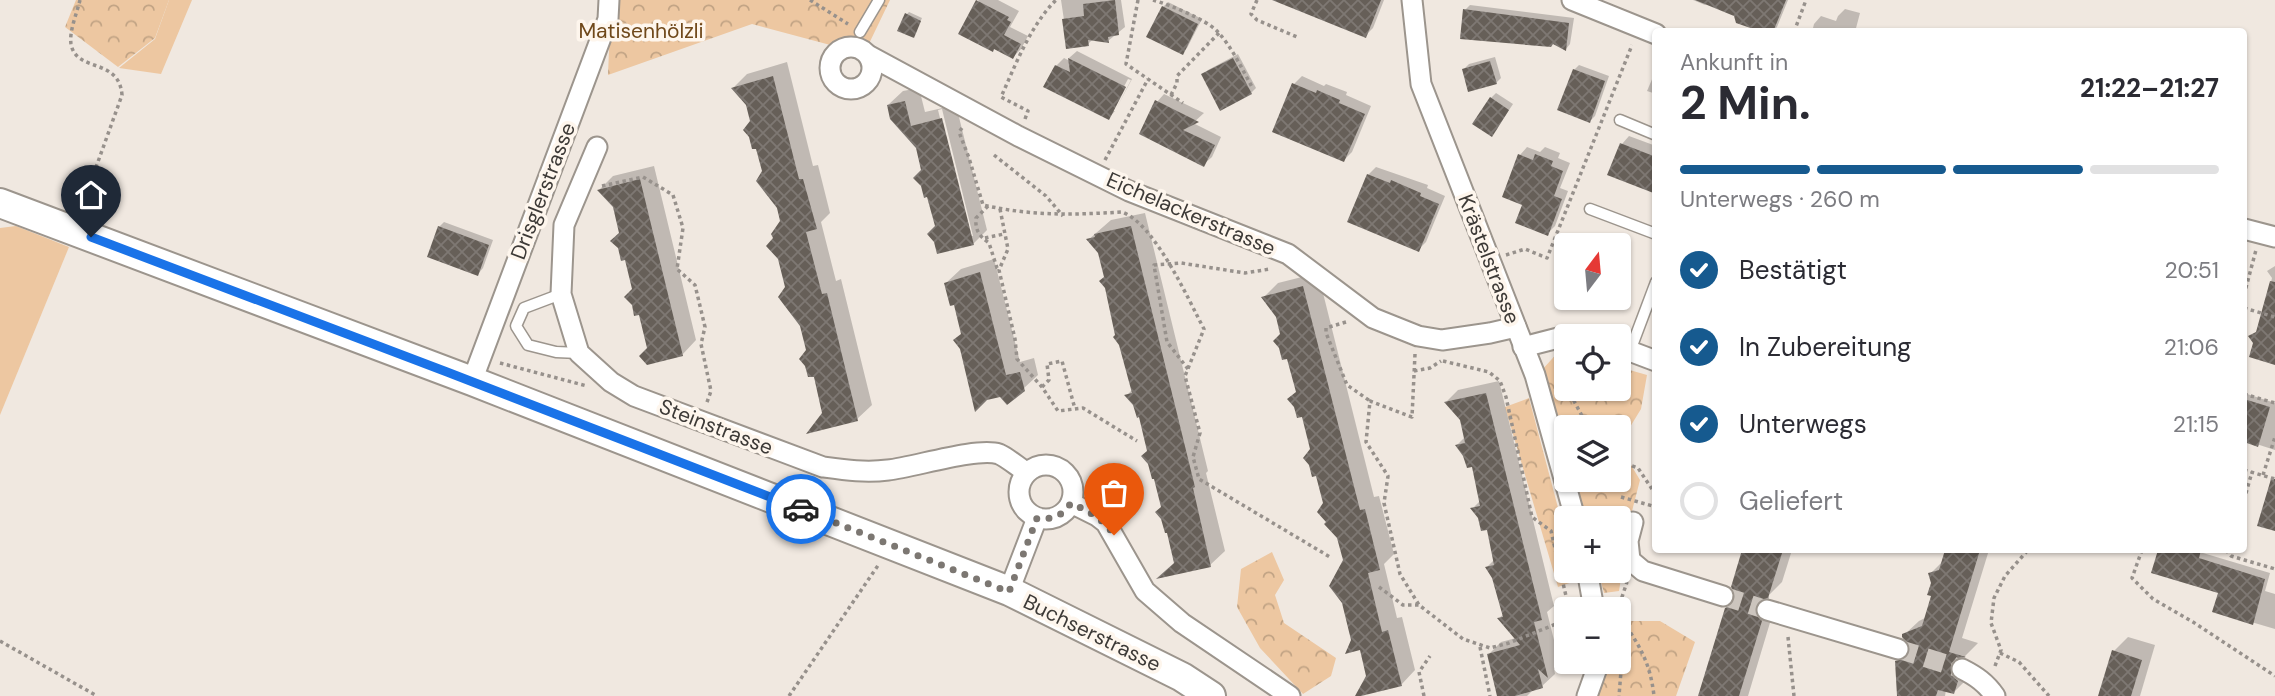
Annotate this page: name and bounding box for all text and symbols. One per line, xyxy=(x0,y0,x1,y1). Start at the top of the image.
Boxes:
park label: Matisenhölzli xyxy=(578,17,704,45)
text: Ankunft in xyxy=(1680,47,1788,77)
text: 21:22–21:27 xyxy=(2080,71,2219,105)
text: 2 Min. xyxy=(1680,73,1811,133)
street label: Drisglerstrasse xyxy=(504,119,582,263)
pin xyxy=(61,165,121,237)
street label: Eichelackerstrasse xyxy=(1102,166,1280,262)
icon: home xyxy=(72,176,110,214)
text: Unterwegs · 260 m xyxy=(1680,184,1880,214)
street label: Krästelstrasse xyxy=(1451,190,1527,328)
north arrow xyxy=(1554,233,1631,310)
map controls xyxy=(1554,233,1631,674)
icon: check xyxy=(1680,251,1718,289)
text: Bestätigt xyxy=(1739,253,1847,287)
text: 20:51 xyxy=(2164,255,2219,285)
button: locate xyxy=(1554,324,1631,401)
icon: check xyxy=(1680,328,1718,366)
text: In Zubereitung xyxy=(1739,330,1912,364)
text: 21:06 xyxy=(2164,332,2219,362)
street label: Steinstrasse xyxy=(655,392,777,462)
icon: check xyxy=(1680,405,1718,443)
text: Unterwegs xyxy=(1739,407,1867,441)
text: 21:15 xyxy=(2173,409,2219,439)
button: layers xyxy=(1554,415,1631,492)
pin xyxy=(1084,463,1144,535)
courier xyxy=(766,474,836,544)
icon: bag xyxy=(1095,474,1133,512)
text: Geliefert xyxy=(1739,484,1843,518)
icon: car xyxy=(782,490,820,528)
button: + xyxy=(1554,506,1631,583)
street label: Buchserstrasse xyxy=(1019,588,1165,678)
button: − xyxy=(1554,597,1631,674)

